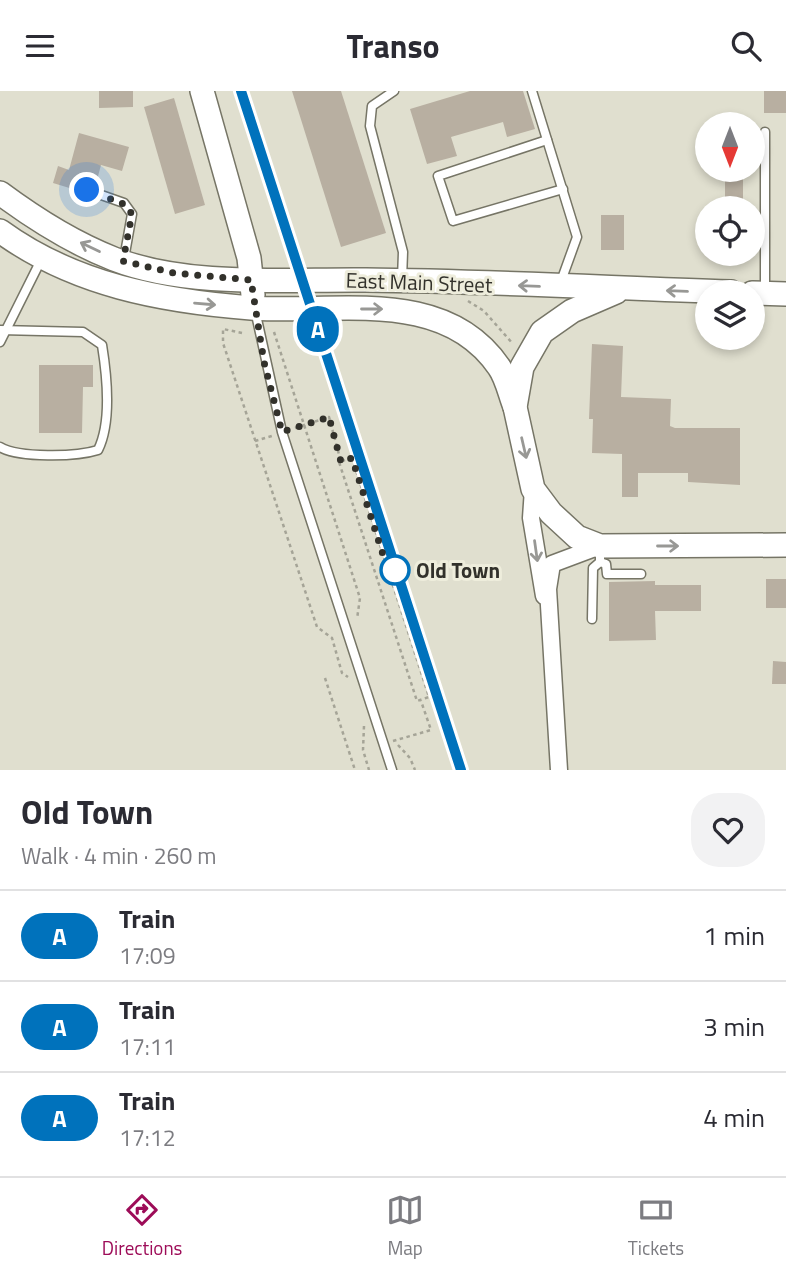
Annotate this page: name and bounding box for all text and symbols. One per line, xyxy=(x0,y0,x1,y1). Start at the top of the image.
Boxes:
text: Transo xyxy=(346,22,440,70)
icon: menu xyxy=(21,27,59,65)
icon: search xyxy=(727,27,765,65)
north arrow xyxy=(695,112,765,182)
map controls xyxy=(695,112,765,350)
your location xyxy=(69,172,104,207)
button: locate xyxy=(695,196,765,266)
one-way arrow xyxy=(80,240,101,254)
street label: East Main Street xyxy=(345,263,493,301)
one-way arrow xyxy=(518,279,541,292)
button: layers xyxy=(695,280,765,350)
one-way arrow xyxy=(665,284,688,297)
one-way arrow xyxy=(193,298,216,311)
one-way arrow xyxy=(360,302,383,316)
line badge: A xyxy=(295,306,341,352)
text: A xyxy=(311,311,325,347)
one-way arrow xyxy=(518,436,531,459)
one-way arrow xyxy=(530,539,543,562)
one-way arrow xyxy=(657,539,680,553)
place label: Old Town xyxy=(416,554,500,586)
marker: Old Town xyxy=(380,555,410,585)
text: Old Town xyxy=(21,787,153,837)
button: heart xyxy=(691,793,765,867)
text: Walk · 4 min · 260 m xyxy=(21,838,217,873)
text: Train xyxy=(119,899,175,938)
text: 1 min xyxy=(703,916,765,955)
text: A xyxy=(52,918,67,954)
text: 17:09 xyxy=(119,938,176,973)
text: Train xyxy=(119,990,175,1029)
text: 3 min xyxy=(703,1007,765,1046)
text: A xyxy=(52,1009,67,1045)
text: 17:11 xyxy=(119,1029,176,1064)
text: Train xyxy=(119,1081,175,1120)
text: 4 min xyxy=(703,1098,765,1137)
text: A xyxy=(52,1100,67,1136)
text: 17:12 xyxy=(119,1120,176,1155)
tab: Directions xyxy=(102,1191,182,1262)
tab: Map xyxy=(386,1191,424,1262)
tab: Tickets xyxy=(628,1191,684,1262)

